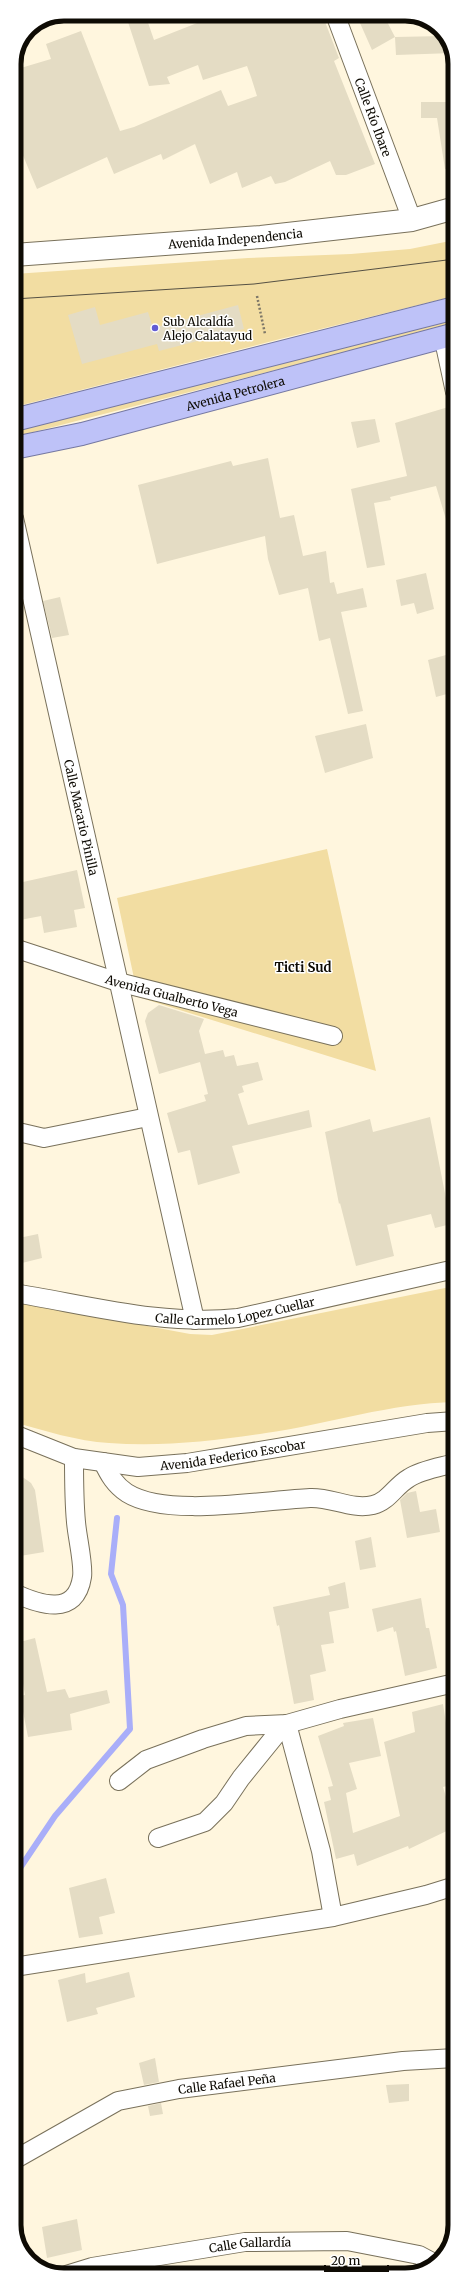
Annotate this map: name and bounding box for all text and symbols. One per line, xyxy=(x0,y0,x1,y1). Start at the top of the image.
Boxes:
street label: Calle Río Ibare xyxy=(352,76,395,158)
street label: Avenida Independencia xyxy=(167,225,304,251)
place label: Sub Alcaldía Alejo Calatayud xyxy=(162,314,252,343)
marker: Sub Alcaldía Alejo Calatayud xyxy=(150,323,160,333)
street label: Avenida Petrolera xyxy=(183,372,287,414)
street label: Calle Macario Pinilla xyxy=(61,758,102,877)
district label: Ticti Sud xyxy=(274,959,332,976)
street label: Avenida Gualberto Vega xyxy=(103,971,240,1020)
street label: Calle Carmelo Lopez Cuellar xyxy=(155,1293,317,1327)
street label: Avenida Federico Escobar xyxy=(159,1436,307,1473)
street label: Calle Rafael Peña xyxy=(177,2069,277,2097)
street label: Calle Gallardía xyxy=(208,2234,292,2255)
scale bar xyxy=(325,2247,388,2273)
text: 20 m xyxy=(331,2253,360,2268)

